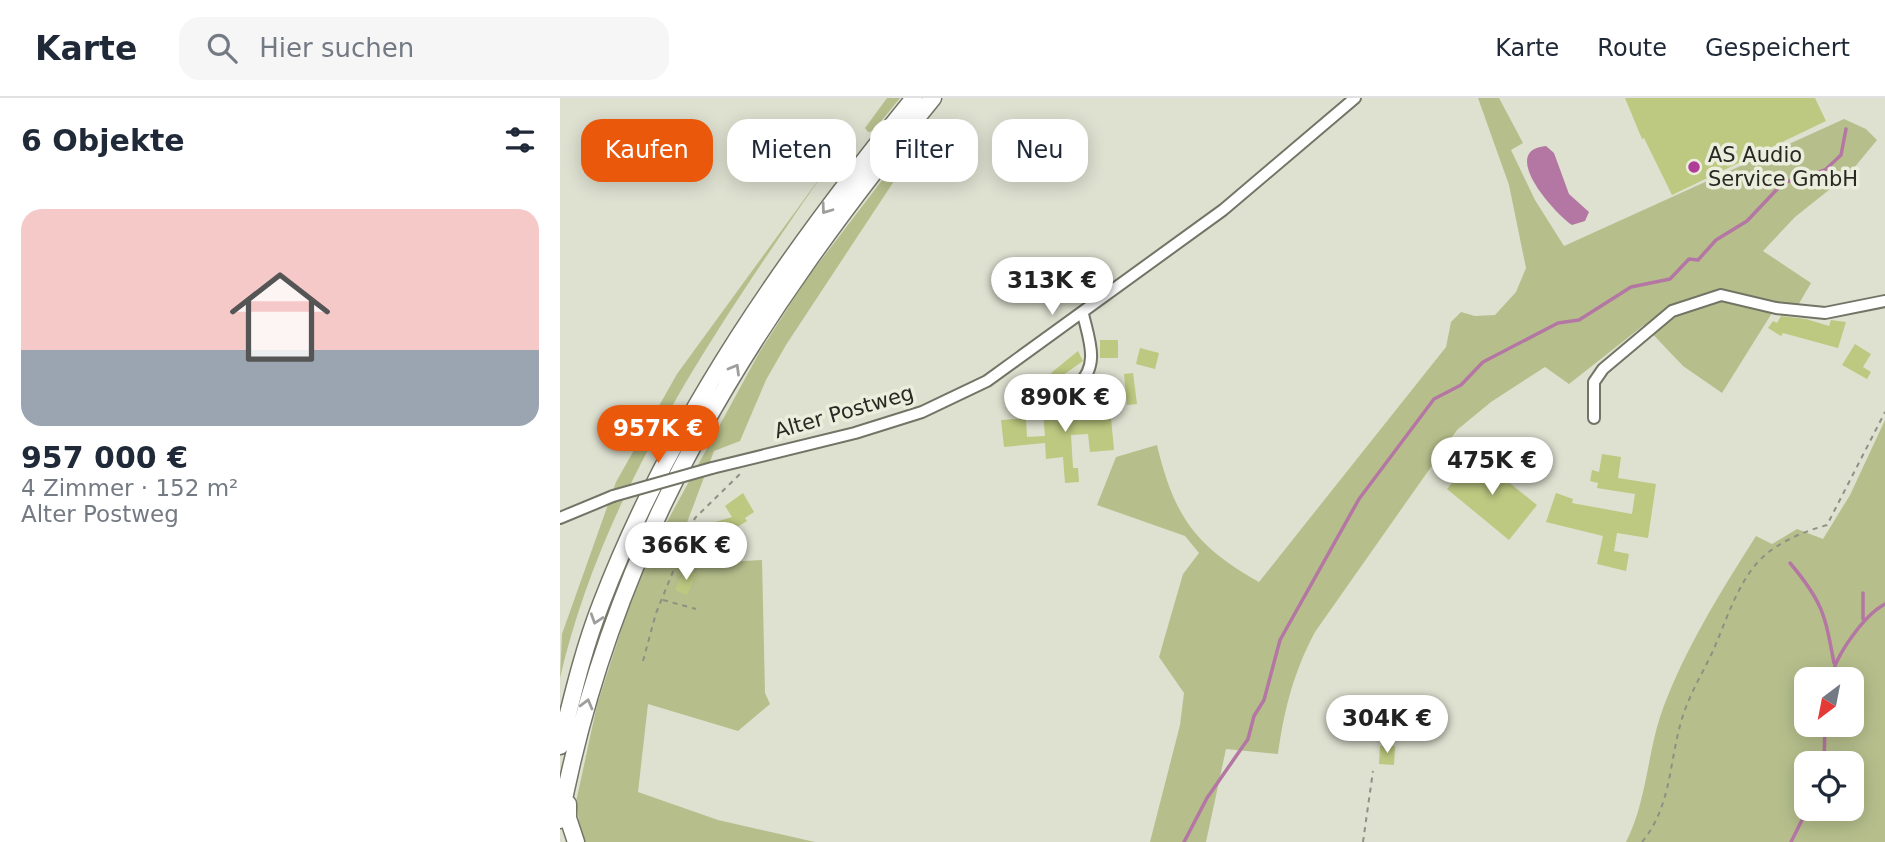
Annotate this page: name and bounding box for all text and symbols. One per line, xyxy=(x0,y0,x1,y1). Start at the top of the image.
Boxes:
search box xyxy=(179,17,669,80)
text: Karte xyxy=(35,29,137,68)
icon: search xyxy=(203,29,241,67)
text: Hier suchen xyxy=(259,33,414,63)
text: Karte xyxy=(1495,34,1559,62)
text: Route xyxy=(1597,34,1667,62)
text: Gespeichert xyxy=(1705,34,1850,62)
chip: Kaufen xyxy=(581,119,713,182)
chip: Mieten xyxy=(727,119,856,182)
chip: Filter xyxy=(870,119,978,182)
chip: Neu xyxy=(992,119,1088,182)
icon: filters xyxy=(501,121,539,159)
text: 6 Objekte xyxy=(21,123,185,158)
place label: AS Audio Service GmbH xyxy=(1708,143,1858,191)
marker: AS Audio Service GmbH xyxy=(1686,159,1702,175)
one-way arrow xyxy=(822,201,835,214)
icon: home xyxy=(217,254,343,380)
pin: 313K € xyxy=(995,258,1109,317)
text: 313K € xyxy=(1007,267,1097,293)
one-way arrow xyxy=(727,363,740,376)
pin: 890K € xyxy=(1008,374,1122,434)
street label: Alter Postweg xyxy=(771,381,917,443)
text: 890K € xyxy=(1020,384,1110,410)
pin: 957K € xyxy=(601,406,715,465)
text: 957K € xyxy=(613,415,703,441)
pin: 475K € xyxy=(1435,438,1549,497)
text: 957 000 € xyxy=(21,440,188,475)
text: 475K € xyxy=(1447,447,1537,473)
text: 4 Zimmer · 152 m² xyxy=(21,475,238,501)
text: Alter Postweg xyxy=(21,501,179,527)
pin: 366K € xyxy=(629,522,743,582)
text: 366K € xyxy=(641,532,731,558)
one-way arrow xyxy=(589,613,604,625)
north arrow xyxy=(1794,667,1864,737)
map controls xyxy=(1794,667,1864,821)
pin: 304K € xyxy=(1330,696,1444,755)
one-way arrow xyxy=(578,698,593,710)
text: 304K € xyxy=(1342,705,1432,731)
button: locate xyxy=(1794,751,1864,821)

